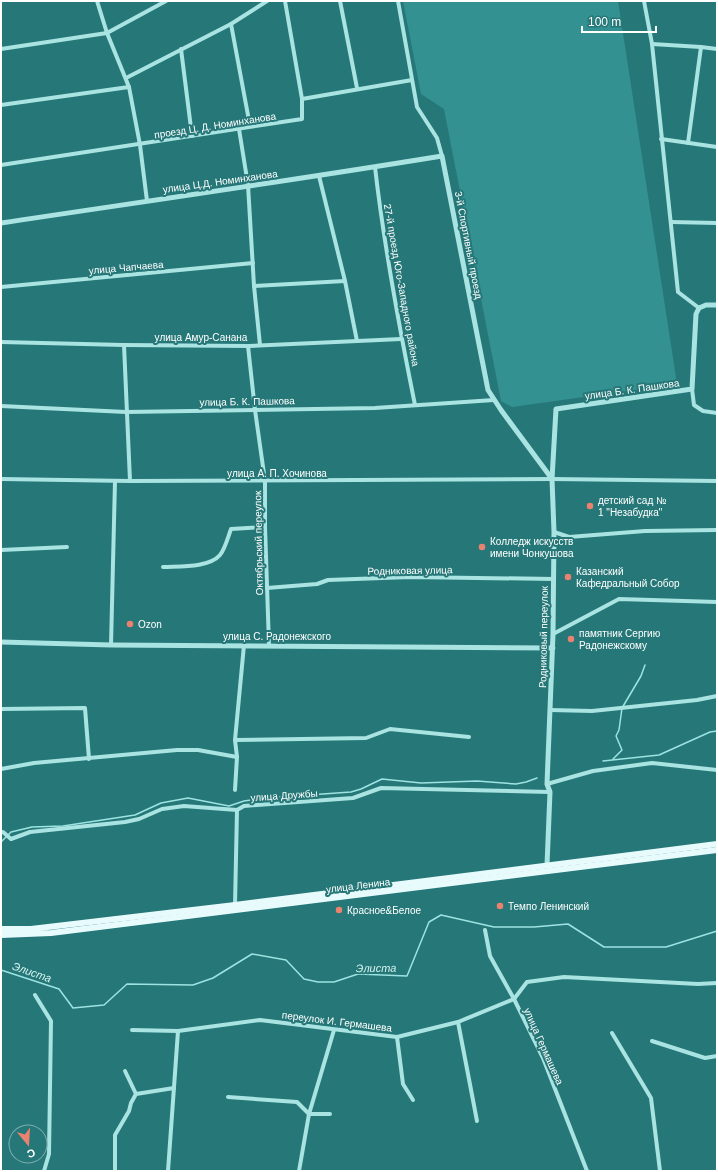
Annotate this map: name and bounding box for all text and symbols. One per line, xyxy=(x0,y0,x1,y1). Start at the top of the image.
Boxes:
scale bar xyxy=(582,8,656,34)
text: 100 m xyxy=(588,15,621,29)
street label: проезд Ц. Д. Номинханова xyxy=(153,110,277,141)
street label: улица Ц.Д. Номинханова xyxy=(162,168,279,195)
street label: 3-й Спортивный проезд xyxy=(453,190,484,300)
street label: 27-й проезд Юго-Западного района xyxy=(382,203,421,368)
street label: улица Чапчаева xyxy=(88,259,164,276)
street label: улица Амур-Санана xyxy=(155,332,248,343)
street label: улица Б. К. Пашкова xyxy=(584,377,680,402)
street label: улица Б. К. Пашкова xyxy=(199,395,295,408)
street label: улица А. П. Хочинова xyxy=(227,468,327,479)
street label: Октябрьский переулок xyxy=(252,490,265,595)
place label: детский сад № 1 "Незабудка" xyxy=(598,495,667,518)
marker: детский сад № 1 "Незабудка" xyxy=(585,501,595,511)
place label: Колледж искусств имени Чонкушова xyxy=(490,536,574,559)
marker: Колледж искусств имени Чонкушова xyxy=(477,542,487,552)
street label: Родниковая улица xyxy=(367,564,453,577)
place label: Казанский Кафедральный Собор xyxy=(576,566,680,589)
marker: Казанский Кафедральный Собор xyxy=(563,572,573,582)
street label: Родниковый переулок xyxy=(537,585,550,688)
marker: Ozon xyxy=(125,619,135,629)
place label: Ozon xyxy=(138,619,162,630)
place label: памятник Сергию Радонежскому xyxy=(579,628,661,651)
street label: улица С. Радонежского xyxy=(223,631,331,642)
marker: памятник Сергию Радонежскому xyxy=(566,634,576,644)
street label: улица Дружбы xyxy=(250,788,318,803)
street label: улица Ленина xyxy=(325,876,391,895)
marker: Темпо Ленинский xyxy=(495,901,505,911)
place label: Темпо Ленинский xyxy=(508,901,589,912)
marker: Красное&Белое xyxy=(334,905,344,915)
place label: Красное&Белое xyxy=(347,905,422,916)
water label: Элиста xyxy=(11,960,53,984)
water label: Элиста xyxy=(356,962,396,974)
street label: улица Гермашева xyxy=(522,1006,566,1087)
street label: переулок И. Гермашева xyxy=(281,1009,393,1034)
north arrow xyxy=(8,1124,48,1164)
text: С xyxy=(25,1147,37,1160)

